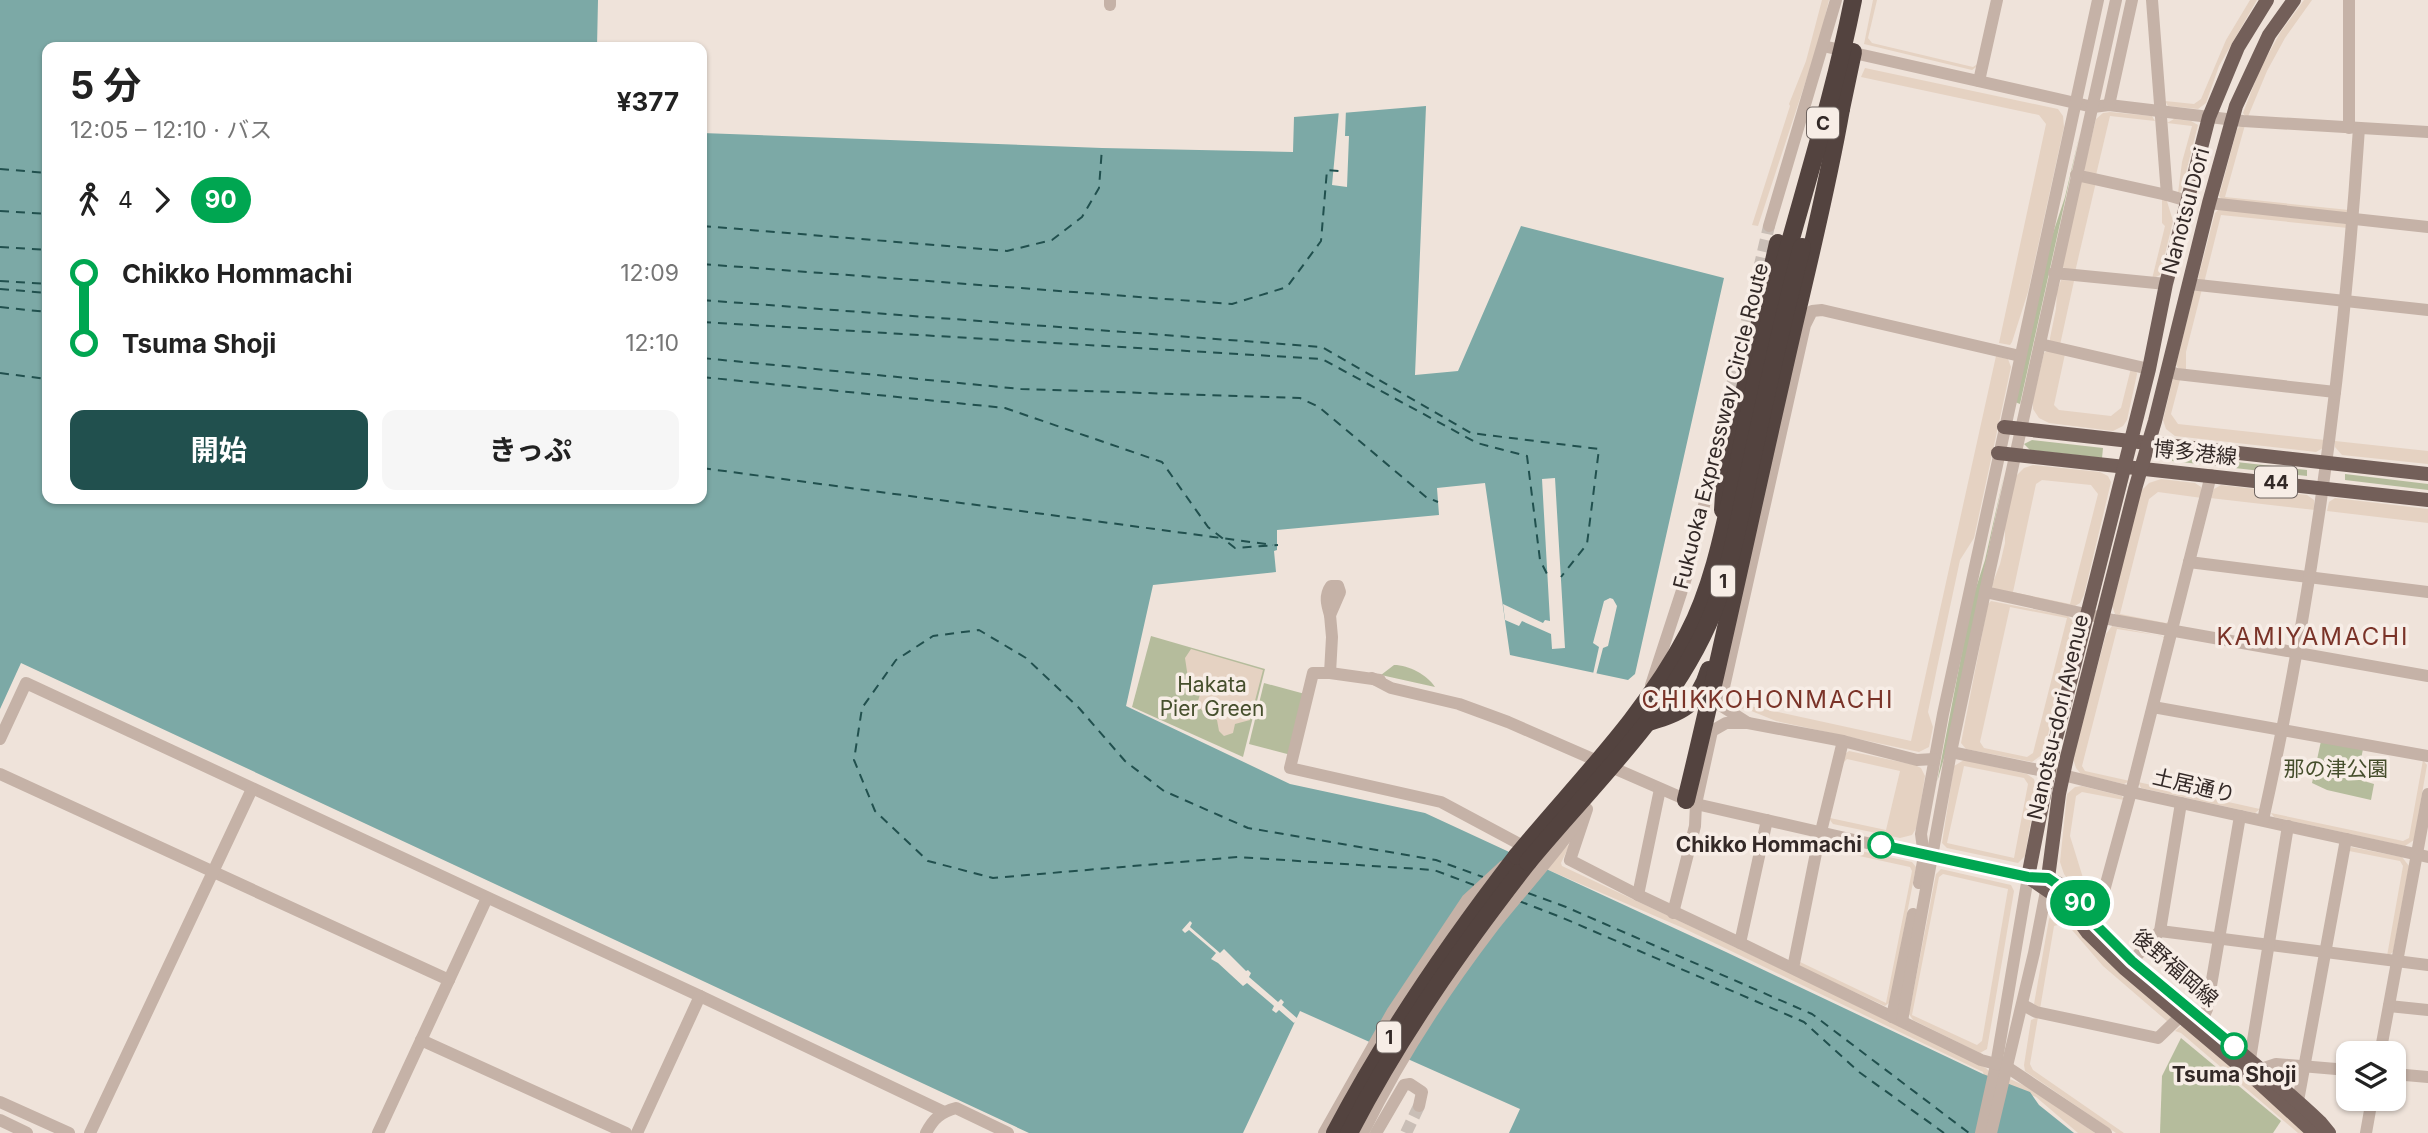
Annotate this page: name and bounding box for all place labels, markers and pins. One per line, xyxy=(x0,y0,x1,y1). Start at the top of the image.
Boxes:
place label: Chikko Hommachi xyxy=(1676,832,1862,857)
marker: Chikko Hommachi xyxy=(1868,832,1894,858)
marker: Tsuma Shoji xyxy=(2221,1033,2247,1059)
place label: Tsuma Shoji xyxy=(2172,1062,2296,1087)

